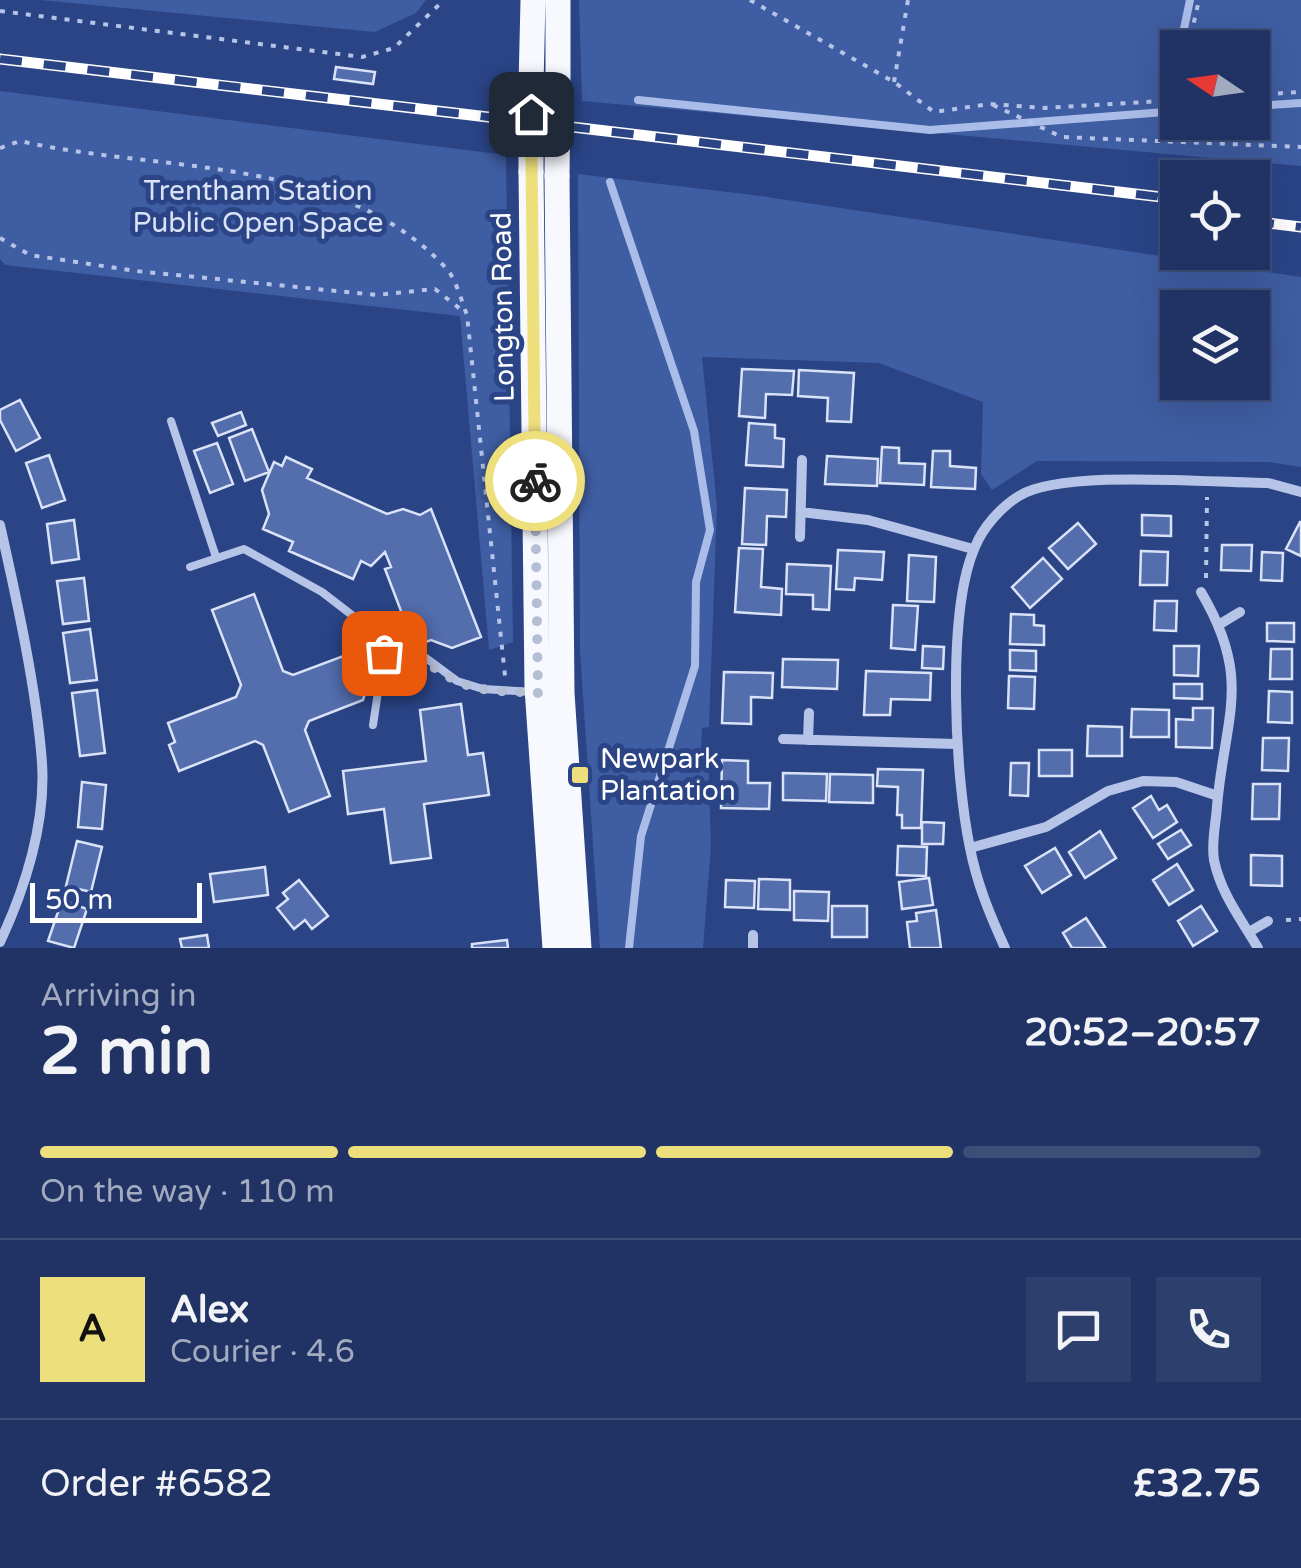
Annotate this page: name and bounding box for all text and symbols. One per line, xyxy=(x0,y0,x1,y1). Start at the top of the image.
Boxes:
north arrow xyxy=(1160,30,1270,140)
map controls xyxy=(1160,30,1270,400)
pin xyxy=(489,72,574,157)
icon: home xyxy=(504,87,559,142)
button: locate xyxy=(1160,160,1270,270)
park label: Trentham Station Public Open Space xyxy=(133,174,383,240)
street label: Longton Road xyxy=(484,212,522,402)
button: layers xyxy=(1160,290,1270,400)
courier xyxy=(485,431,585,531)
icon: bike xyxy=(508,454,563,509)
pin xyxy=(342,611,427,696)
icon: bag xyxy=(357,626,412,681)
place label: Newpark Plantation xyxy=(600,742,736,808)
marker: Newpark Plantation xyxy=(569,764,591,786)
scale bar xyxy=(30,878,202,923)
text: 50 m xyxy=(45,883,113,917)
text: Arriving in xyxy=(40,977,197,1015)
text: 20:52–20:57 xyxy=(1024,1010,1261,1056)
text: 2 min xyxy=(40,1013,213,1092)
text: On the way · 110 m xyxy=(40,1173,335,1211)
button: chat xyxy=(1026,1277,1131,1382)
button: phone xyxy=(1156,1277,1261,1382)
text: Alex xyxy=(170,1287,249,1333)
text: A xyxy=(78,1306,107,1352)
text: Courier · 4.6 xyxy=(170,1333,355,1371)
text: Order #6582 xyxy=(40,1461,273,1507)
text: £32.75 xyxy=(1133,1461,1261,1507)

